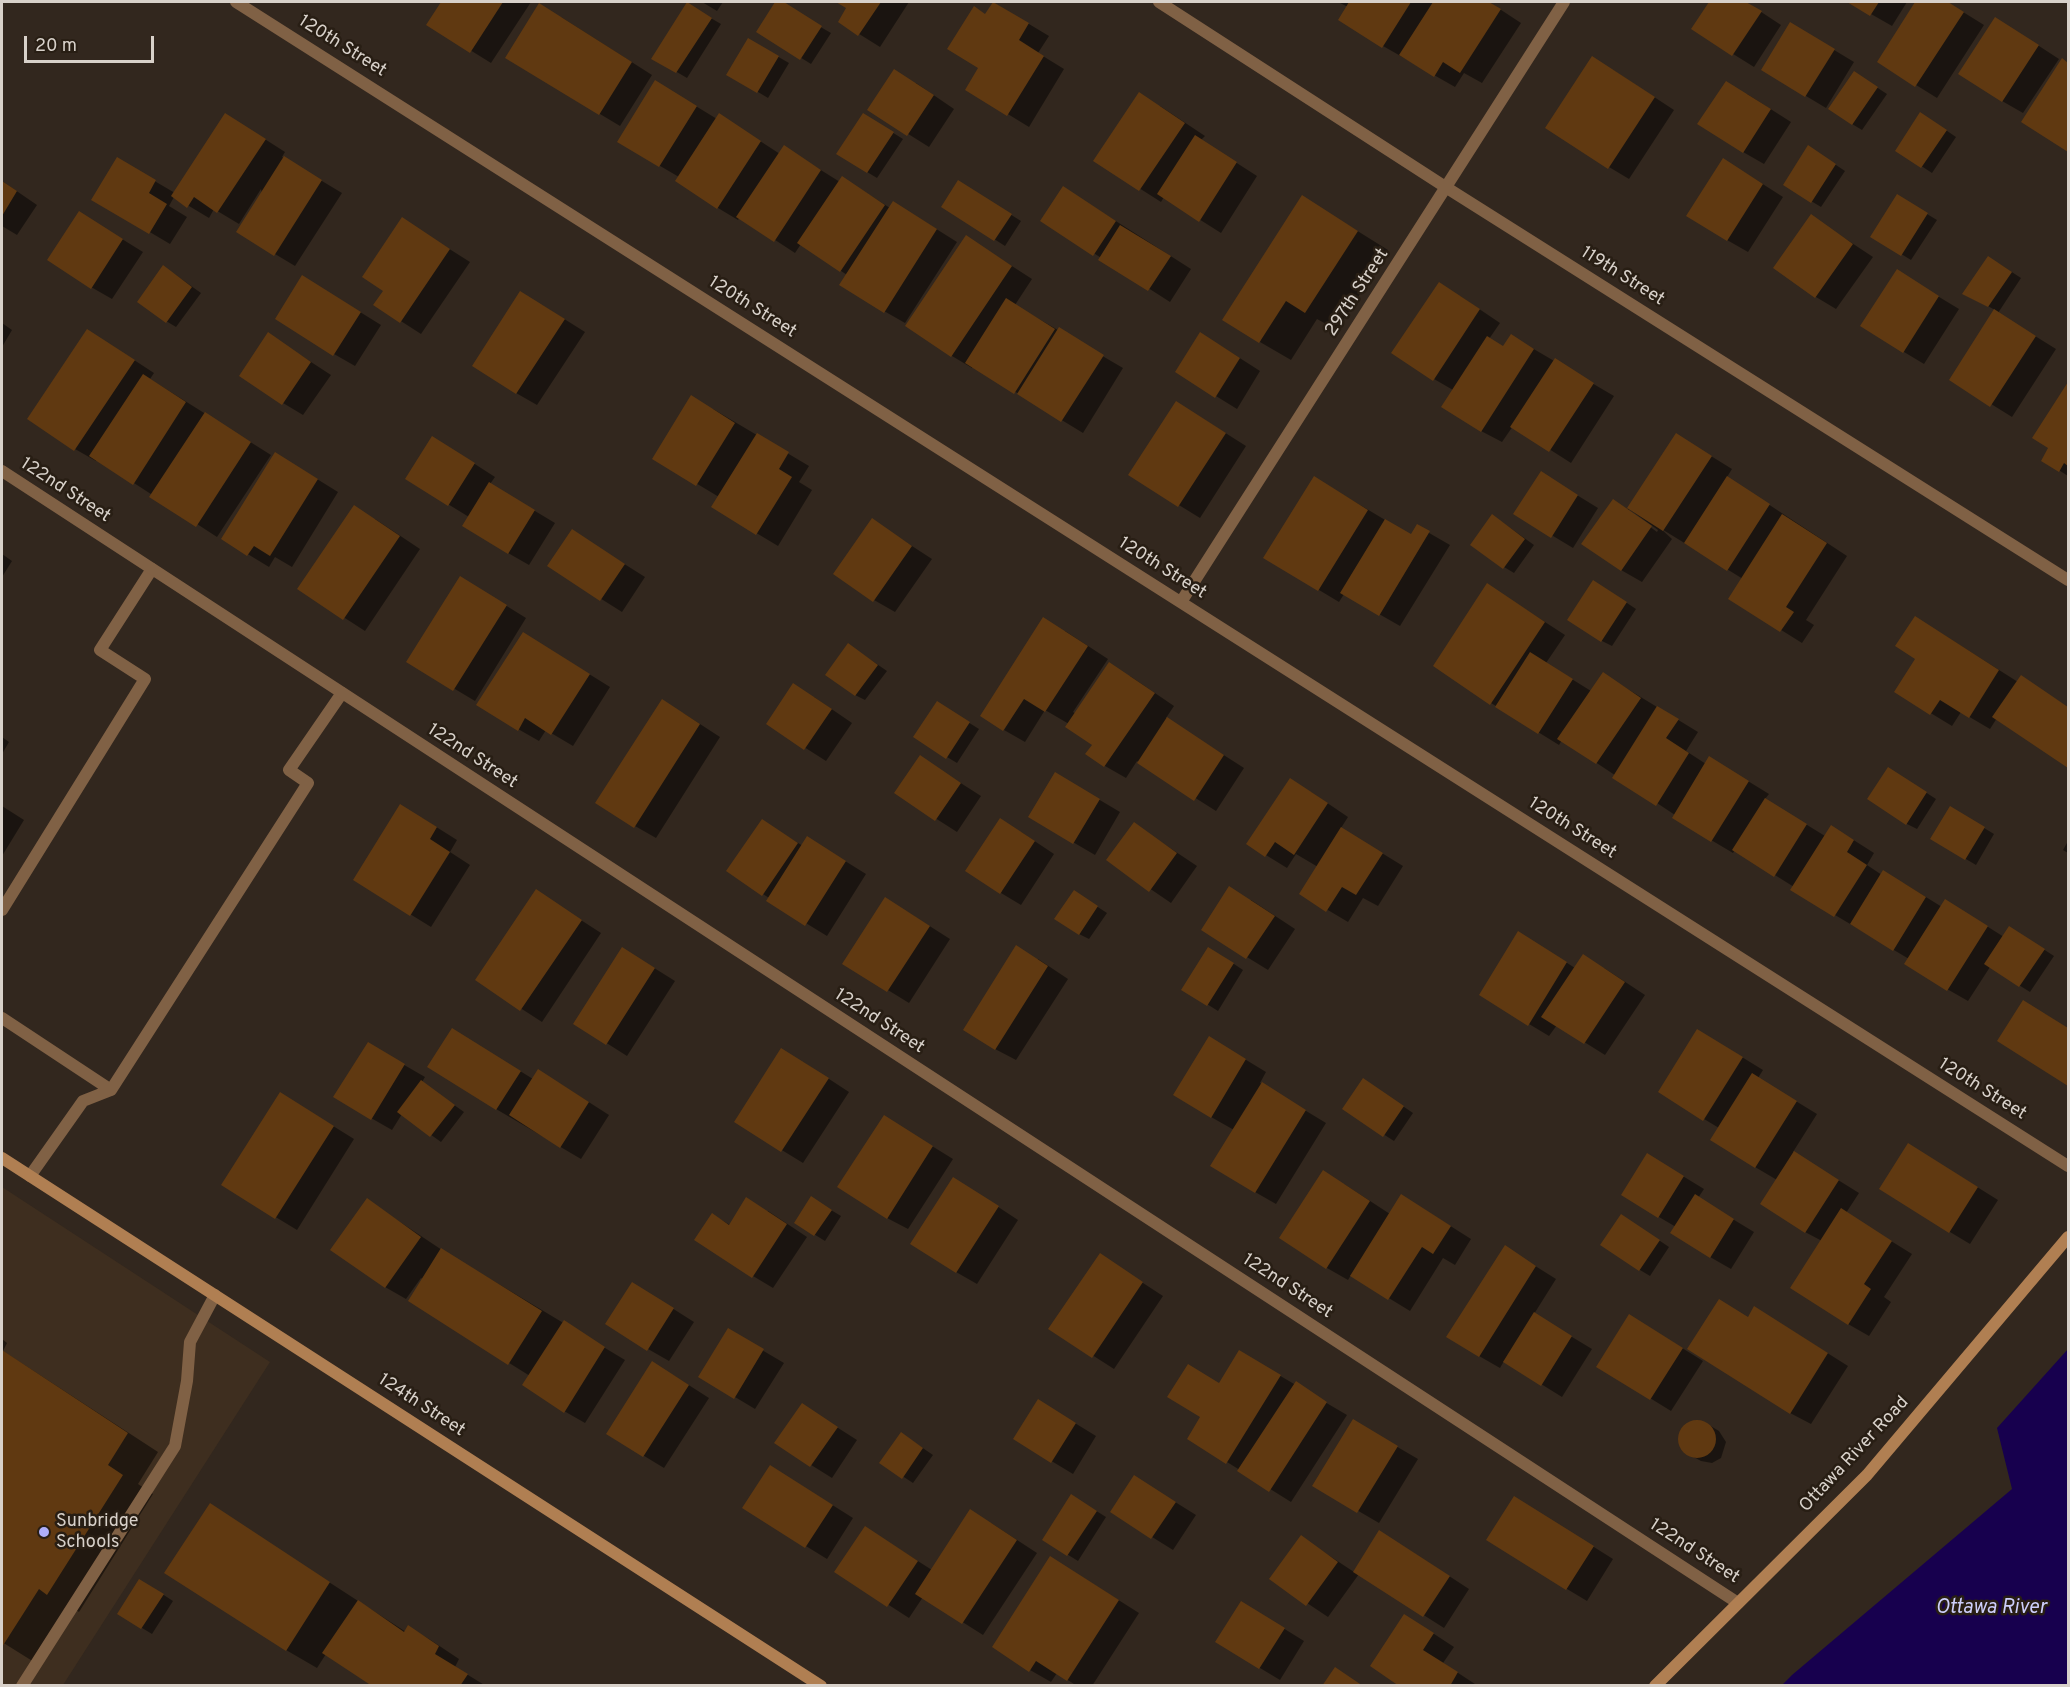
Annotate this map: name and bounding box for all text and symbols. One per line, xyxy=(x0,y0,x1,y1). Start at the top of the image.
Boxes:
street label: 120th Street xyxy=(294,11,390,83)
scale bar xyxy=(27,24,158,62)
text: 20 m xyxy=(35,35,77,58)
street label: 119th Street xyxy=(1576,243,1668,311)
street label: 297th Street xyxy=(1322,245,1394,341)
street label: 120th Street xyxy=(704,272,800,344)
street label: 122nd Street xyxy=(16,454,114,528)
street label: 120th Street xyxy=(1114,533,1210,605)
street label: 122nd Street xyxy=(423,720,521,794)
street label: 120th Street xyxy=(1524,793,1620,865)
street label: 122nd Street xyxy=(830,985,928,1059)
street label: 120th Street xyxy=(1934,1054,2030,1126)
street label: 122nd Street xyxy=(1238,1250,1336,1324)
street label: 124th Street xyxy=(374,1370,468,1442)
street label: Ottawa River Road xyxy=(1796,1393,1914,1517)
place label: Sunbridge Schools xyxy=(56,1511,139,1553)
street label: 122nd Street xyxy=(1645,1515,1743,1589)
marker: Sunbridge Schools xyxy=(37,1525,51,1539)
water label: Ottawa River xyxy=(1935,1597,2047,1621)

